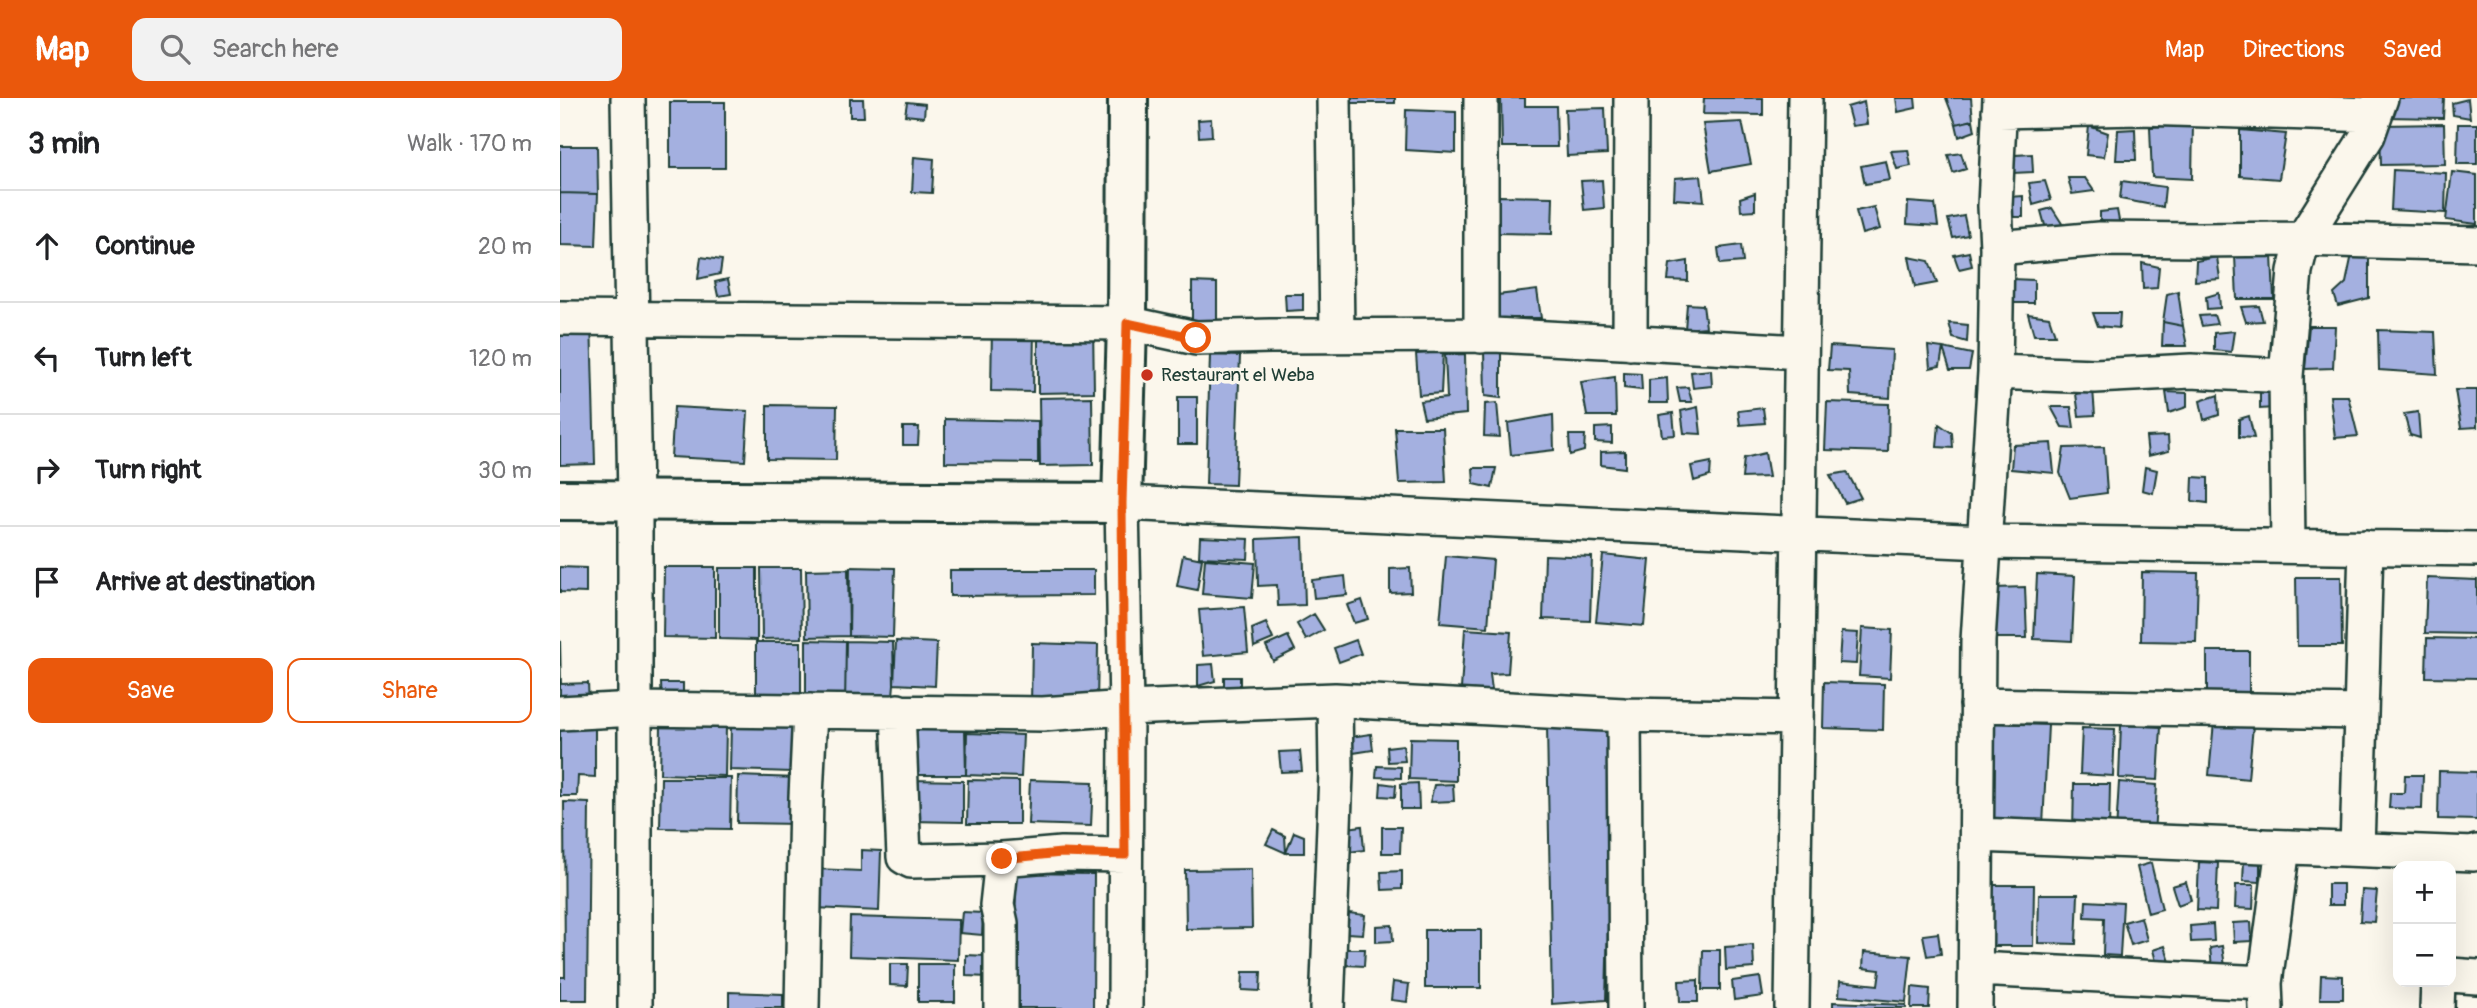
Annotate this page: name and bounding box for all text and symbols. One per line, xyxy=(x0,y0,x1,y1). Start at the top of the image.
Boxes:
search box xyxy=(132,18,622,81)
text: Map xyxy=(35,29,90,70)
icon: search xyxy=(156,30,194,68)
text: Search here xyxy=(212,33,339,65)
text: Map xyxy=(2165,35,2205,64)
text: Directions xyxy=(2243,35,2344,64)
text: Saved xyxy=(2382,35,2442,64)
text: 3 min xyxy=(28,125,100,162)
text: Walk · 170 m xyxy=(407,129,532,158)
icon: ahead xyxy=(28,227,66,265)
text: Continue xyxy=(95,230,195,262)
text: 20 m xyxy=(478,232,532,261)
route start xyxy=(1180,322,1211,353)
icon: left xyxy=(28,339,66,377)
text: Turn left xyxy=(95,342,191,374)
text: 120 m xyxy=(469,344,532,373)
place label: Restaurant el Weba xyxy=(1161,363,1315,387)
marker: Restaurant el Weba xyxy=(1139,367,1155,383)
icon: right xyxy=(28,451,66,489)
text: Turn right xyxy=(95,454,201,486)
text: 30 m xyxy=(478,456,532,485)
icon: arrive xyxy=(28,563,66,601)
text: Arrive at destination xyxy=(95,566,315,598)
button: Save xyxy=(28,658,273,723)
button: Share xyxy=(287,658,532,723)
route end xyxy=(986,843,1017,874)
map controls xyxy=(2393,861,2456,987)
button: + xyxy=(2393,861,2456,924)
button: − xyxy=(2393,924,2456,987)

